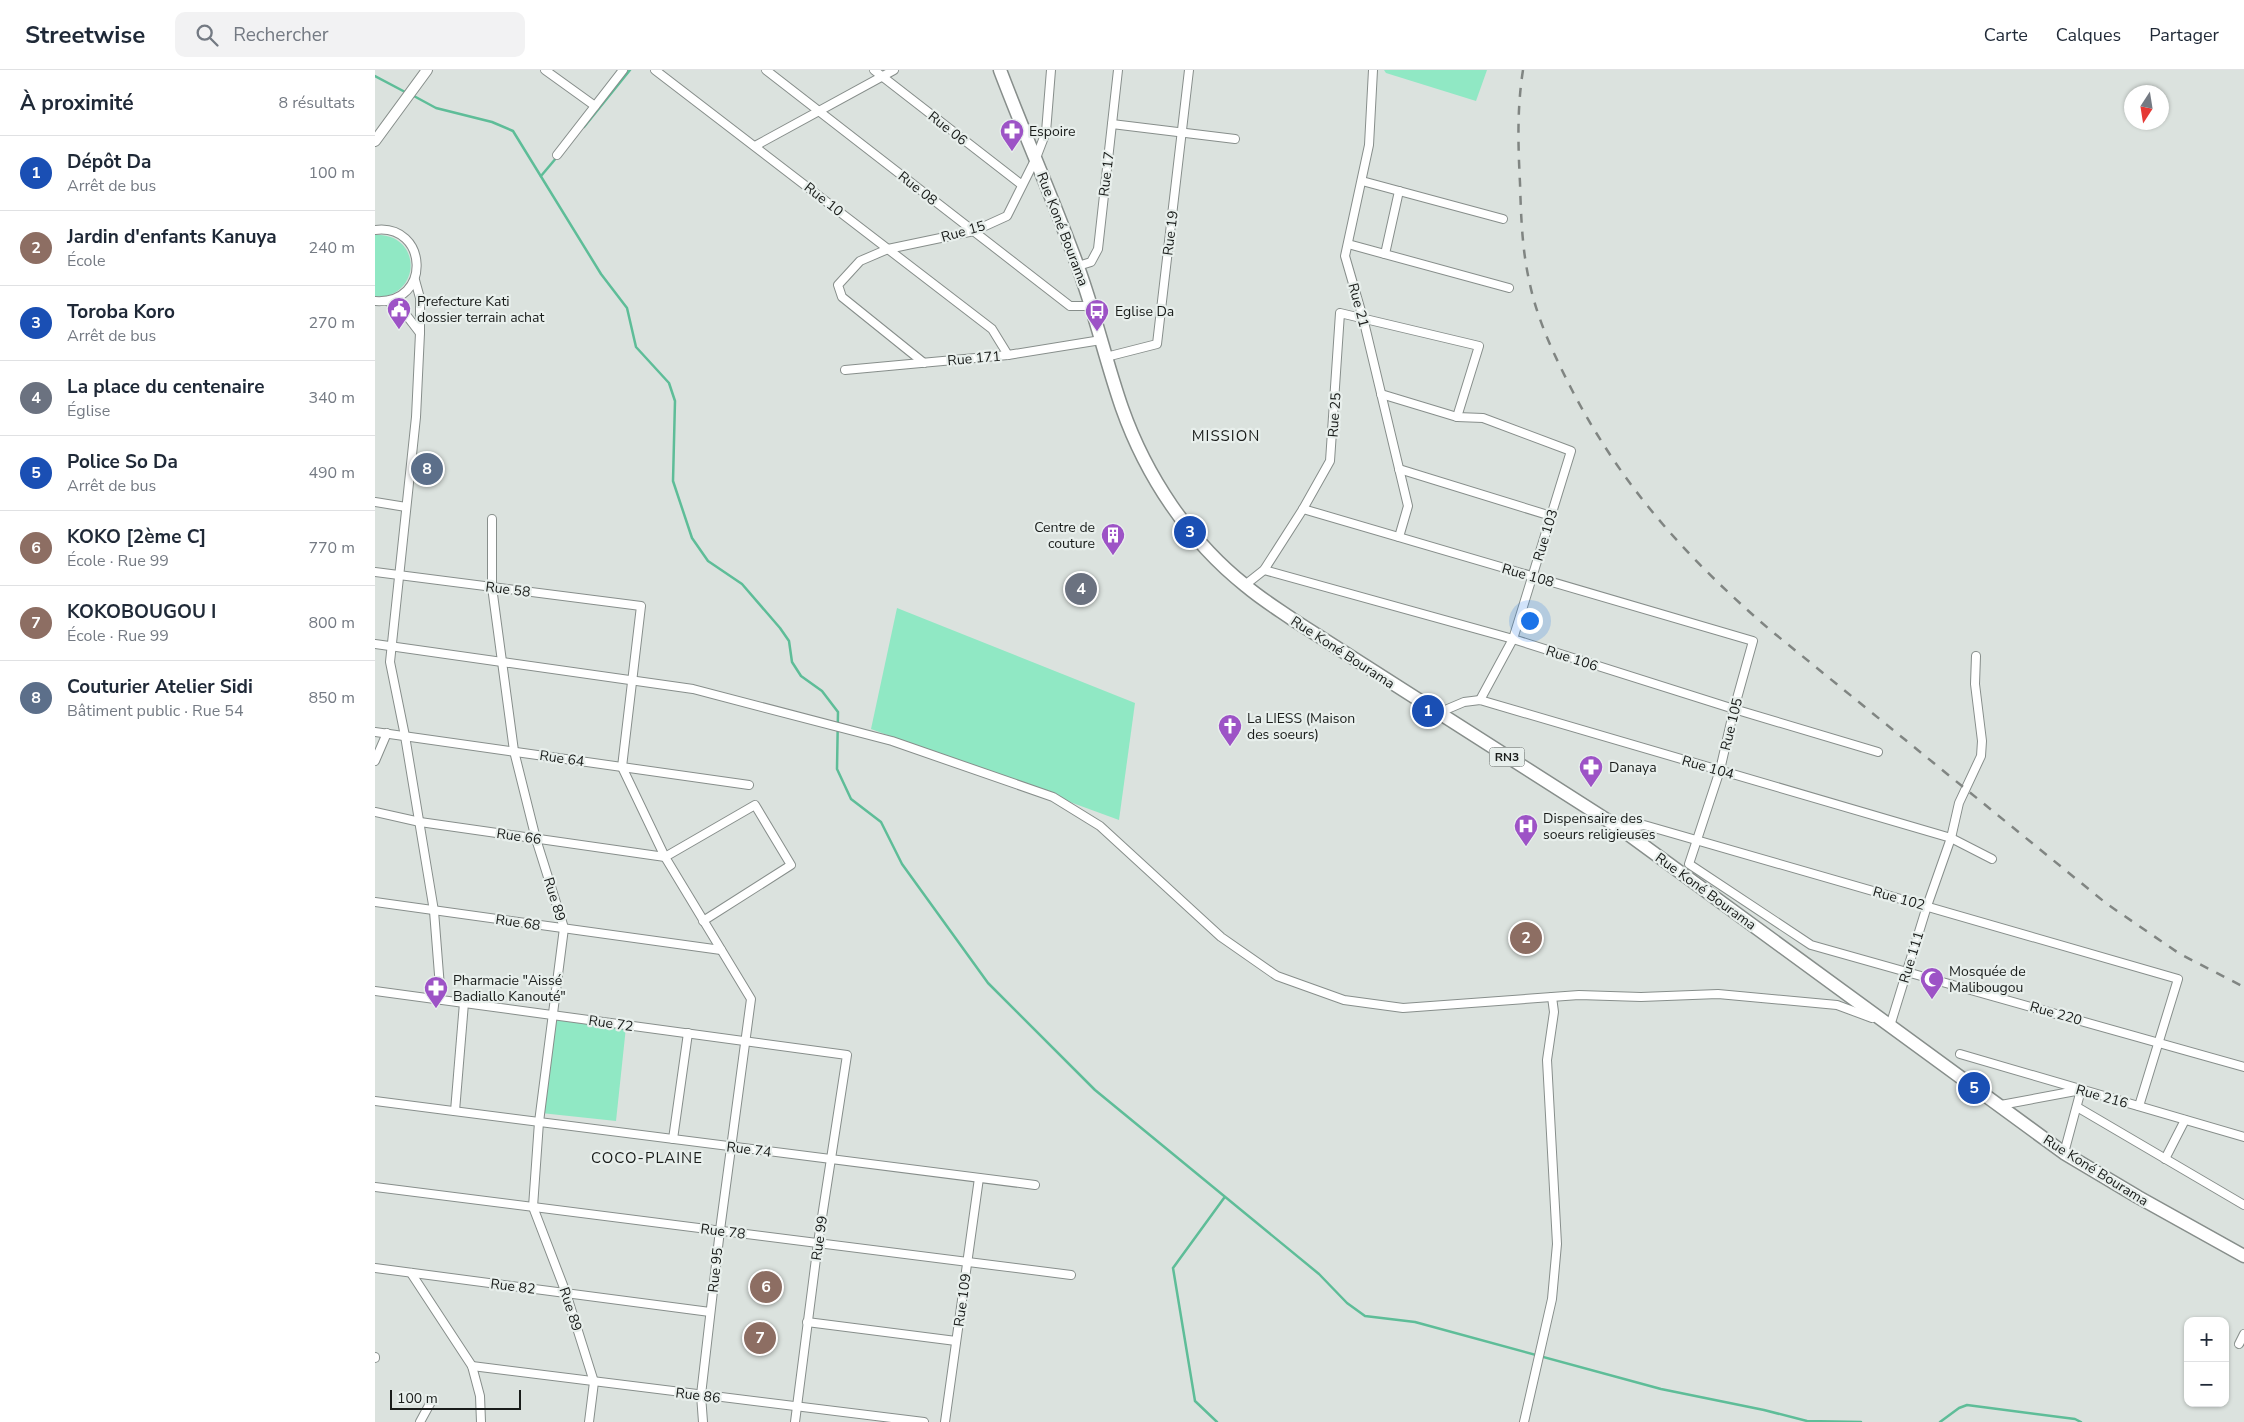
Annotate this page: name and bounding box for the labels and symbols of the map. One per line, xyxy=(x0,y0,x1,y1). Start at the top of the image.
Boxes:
north arrow xyxy=(2124,85,2169,130)
street label: Rue 06 xyxy=(924,107,971,150)
pharmacy icon: Espoire xyxy=(999,118,1025,152)
place label: Espoire xyxy=(1029,122,1075,141)
street label: Rue 17 xyxy=(1094,151,1119,198)
street label: Rue 08 xyxy=(894,167,941,210)
street label: Rue Koné Bourama xyxy=(1032,170,1093,289)
street label: Rue 10 xyxy=(800,178,847,221)
street label: Rue 19 xyxy=(1158,210,1183,257)
street label: Rue 15 xyxy=(939,216,987,247)
street label: Rue 21 xyxy=(1344,281,1374,329)
place label: Prefecture Kati dossier terrain achat xyxy=(417,292,544,327)
public building icon: Prefecture Kati dossier terrain achat xyxy=(386,296,412,330)
bus stop icon: Eglise Da xyxy=(1084,298,1110,332)
place label: Eglise Da xyxy=(1115,302,1174,321)
street label: Rue 171 xyxy=(947,347,1002,370)
street label: Rue 25 xyxy=(1323,392,1346,438)
district label: MISSION xyxy=(1192,426,1260,446)
pin: 8 xyxy=(411,450,443,488)
street label: Rue 103 xyxy=(1529,507,1562,563)
pin: 3 xyxy=(1174,513,1206,551)
place label: Centre de couture xyxy=(1034,518,1095,553)
building icon: Centre de couture xyxy=(1100,522,1126,556)
street label: Rue 108 xyxy=(1500,559,1556,592)
pin: 4 xyxy=(1065,570,1097,608)
street label: Rue 58 xyxy=(484,577,531,602)
your location xyxy=(1517,608,1543,634)
street label: Rue Koné Bourama xyxy=(1287,612,1398,693)
street label: Rue 106 xyxy=(1543,641,1600,676)
pin: 1 xyxy=(1412,692,1444,730)
street label: Rue 105 xyxy=(1716,696,1747,752)
place label: La LIESS (Maison des soeurs) xyxy=(1247,709,1355,744)
church icon: La LIESS (Maison des soeurs) xyxy=(1217,713,1243,747)
street label: Rue 64 xyxy=(538,746,586,771)
road number: RN3 xyxy=(1489,748,1525,766)
street label: Rue 104 xyxy=(1680,751,1736,784)
pharmacy icon: Danaya xyxy=(1578,754,1604,788)
place label: Danaya xyxy=(1609,758,1657,777)
place label: Dispensaire des soeurs religieuses xyxy=(1543,809,1656,844)
hospital icon: Dispensaire des soeurs religieuses xyxy=(1513,813,1539,847)
street label: Rue 66 xyxy=(495,824,543,849)
street label: Rue Koné Bourama xyxy=(1651,848,1760,935)
street label: Rue 89 xyxy=(539,875,570,923)
street label: Rue 102 xyxy=(1871,882,1927,915)
street label: Rue 68 xyxy=(494,910,542,935)
pin: 2 xyxy=(1510,919,1542,957)
street label: Rue 111 xyxy=(1895,929,1928,985)
place label: Mosquée de Malibougou xyxy=(1949,962,2026,997)
mosque icon: Mosquée de Malibougou xyxy=(1919,966,1945,1000)
place label: Pharmacie "Aissé Badiallo Kanouté" xyxy=(453,971,566,1006)
pharmacy icon: Pharmacie "Aissé Badiallo Kanouté" xyxy=(423,975,449,1009)
street label: Rue 220 xyxy=(2028,997,2084,1030)
street label: Rue 72 xyxy=(587,1011,635,1036)
pin: 5 xyxy=(1958,1069,1990,1107)
street label: Rue 216 xyxy=(2074,1080,2130,1113)
street label: Rue Koné Bourama xyxy=(2040,1130,2152,1210)
street label: Rue 74 xyxy=(725,1137,772,1162)
district label: COCO-PLAINE xyxy=(591,1148,703,1168)
street label: Rue 99 xyxy=(807,1214,832,1262)
street label: Rue 78 xyxy=(699,1219,746,1244)
street label: Rue 95 xyxy=(704,1247,727,1293)
pin: 6 xyxy=(750,1268,782,1306)
street label: Rue 109 xyxy=(949,1272,976,1328)
street label: Rue 82 xyxy=(489,1274,536,1299)
street label: Rue 89 xyxy=(555,1285,587,1334)
pin: 7 xyxy=(744,1319,776,1357)
street label: Rue 86 xyxy=(674,1383,721,1408)
scale bar xyxy=(390,1387,521,1410)

